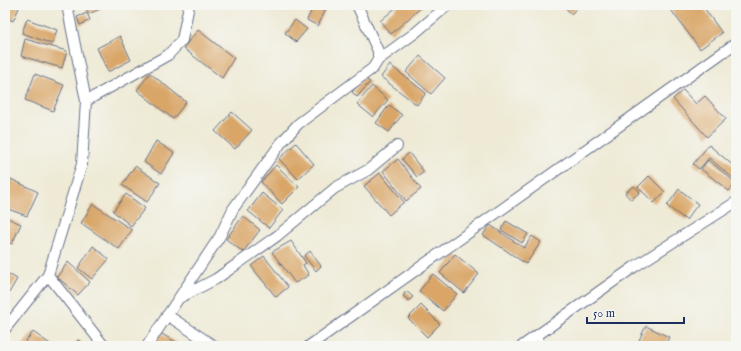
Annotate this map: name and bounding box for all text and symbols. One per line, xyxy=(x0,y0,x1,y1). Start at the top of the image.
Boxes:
scale bar xyxy=(587,299,684,325)
text: 50 m xyxy=(593,306,615,321)

